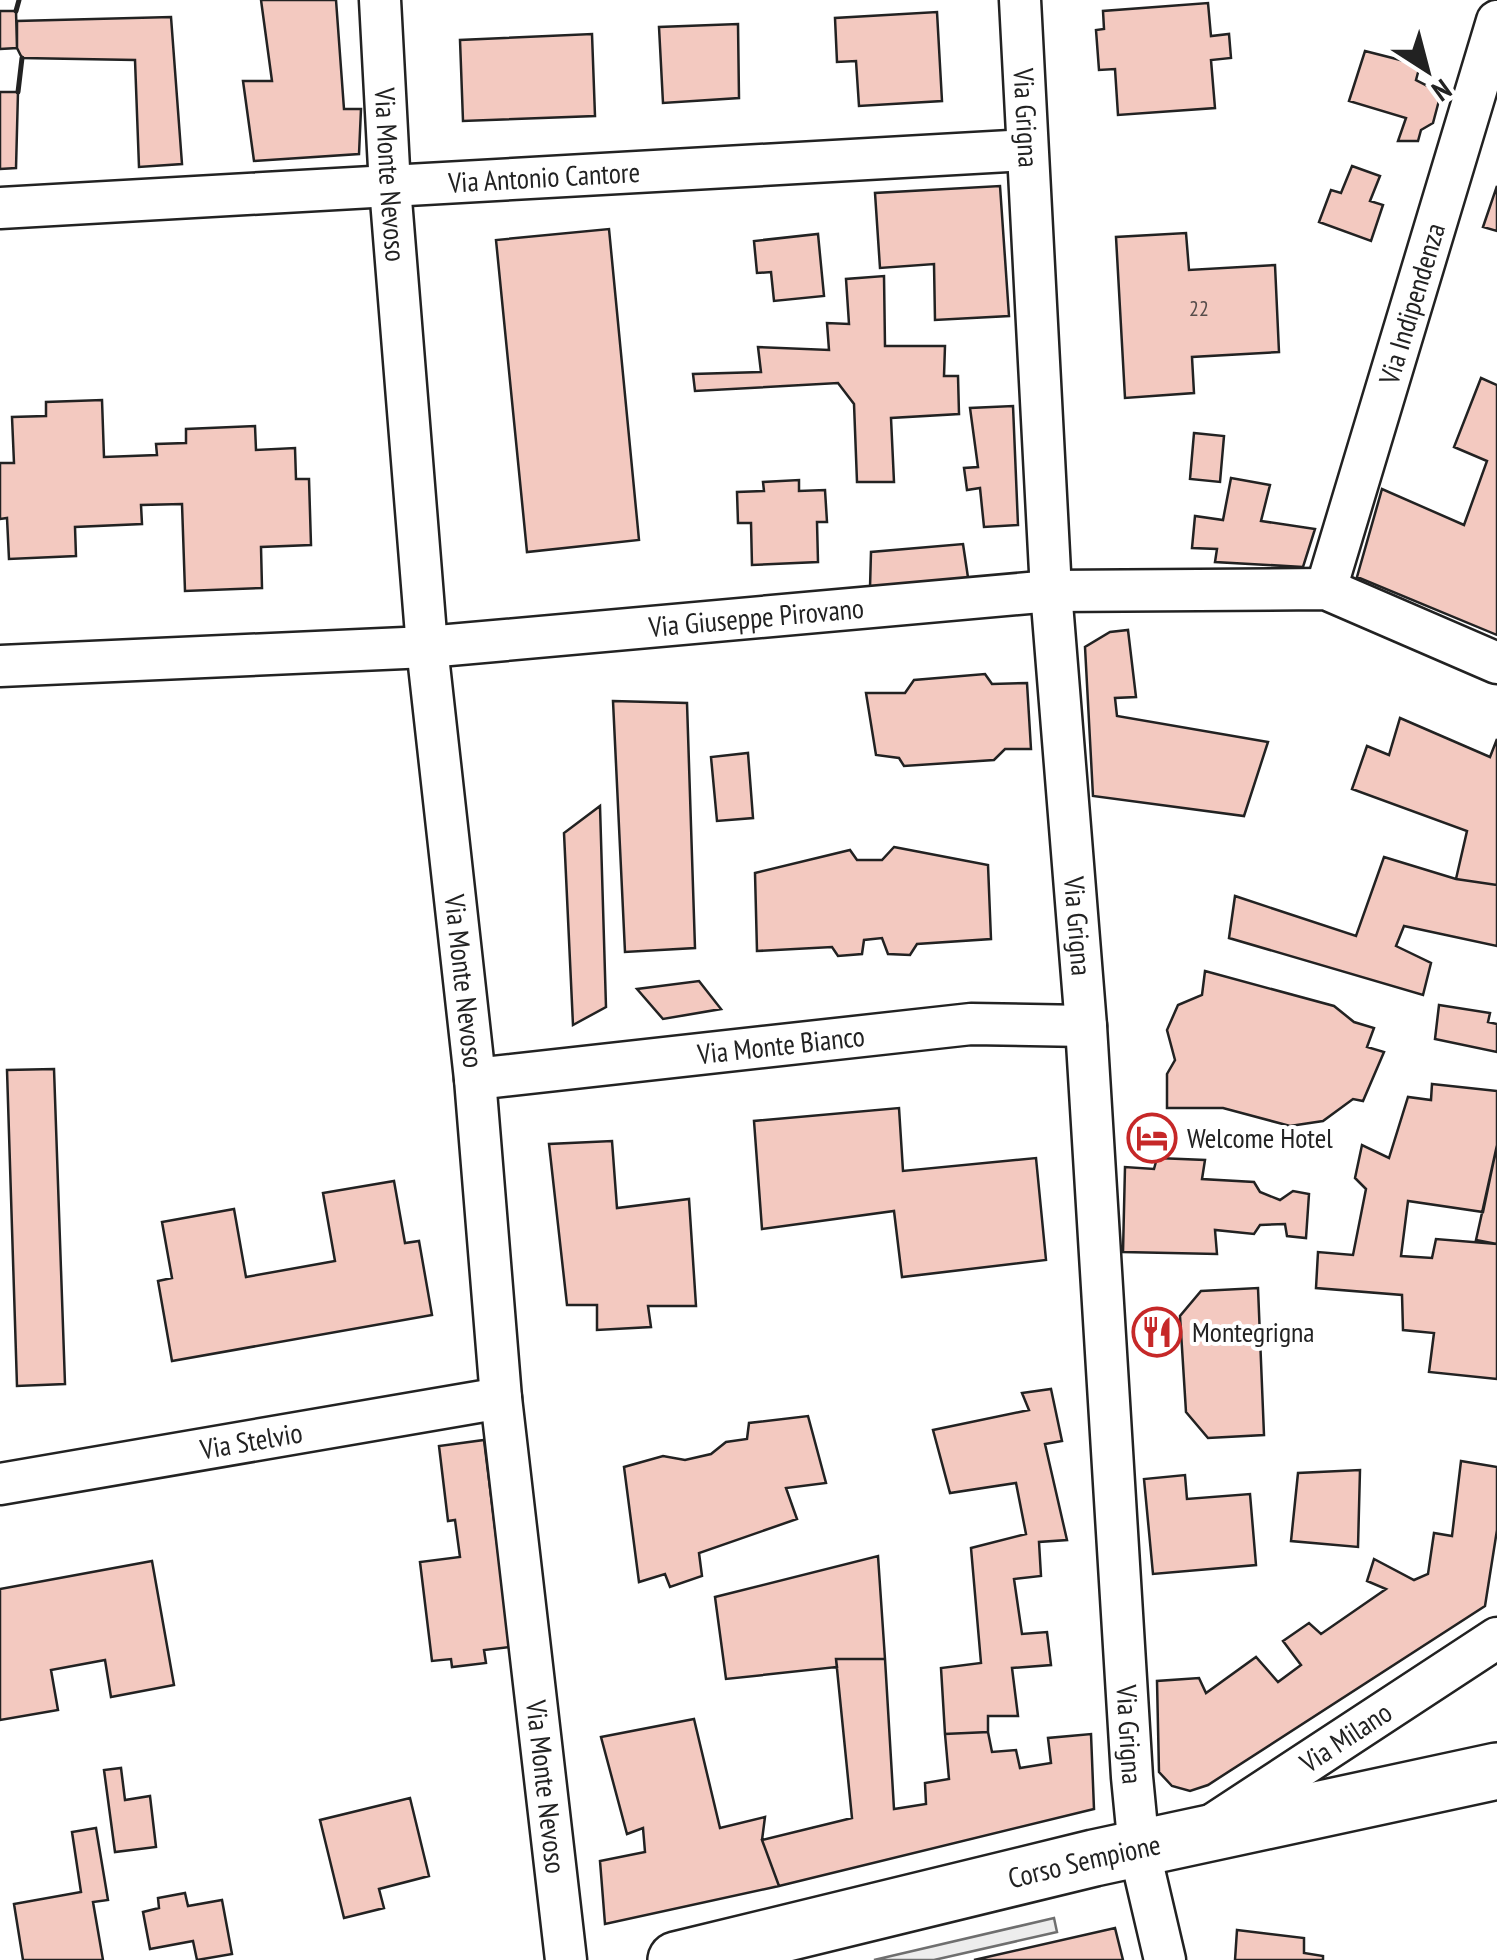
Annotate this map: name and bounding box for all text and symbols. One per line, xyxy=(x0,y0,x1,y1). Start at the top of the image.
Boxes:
north arrow xyxy=(1377,20,1477,120)
street label: Via Grigna xyxy=(1006,66,1048,168)
text: N xyxy=(1425,71,1459,110)
street label: Via Monte Nevoso xyxy=(367,86,415,263)
street label: Via Antonio Cantore xyxy=(446,153,641,201)
street label: Via Indipendenza xyxy=(1369,218,1453,390)
house number: 22 xyxy=(1189,294,1209,322)
street label: Via Giuseppe Pirovano xyxy=(646,589,865,645)
street label: Via Grigna xyxy=(1056,874,1101,977)
street label: Via Monte Nevoso xyxy=(437,892,493,1070)
street label: Via Monte Bianco xyxy=(695,1017,867,1072)
hotel icon: Welcome Hotel xyxy=(1126,1112,1178,1164)
place label: Welcome Hotel xyxy=(1187,1119,1333,1156)
restaurant icon: Montegrigna xyxy=(1131,1306,1183,1358)
place label: Montegrigna xyxy=(1192,1313,1314,1350)
street label: Via Stelvio xyxy=(196,1413,305,1467)
street label: Via Grigna xyxy=(1108,1683,1152,1786)
street label: Via Milano xyxy=(1292,1693,1398,1781)
street label: Via Monte Nevoso xyxy=(518,1697,575,1876)
street label: Corso Sempione xyxy=(1004,1825,1164,1896)

